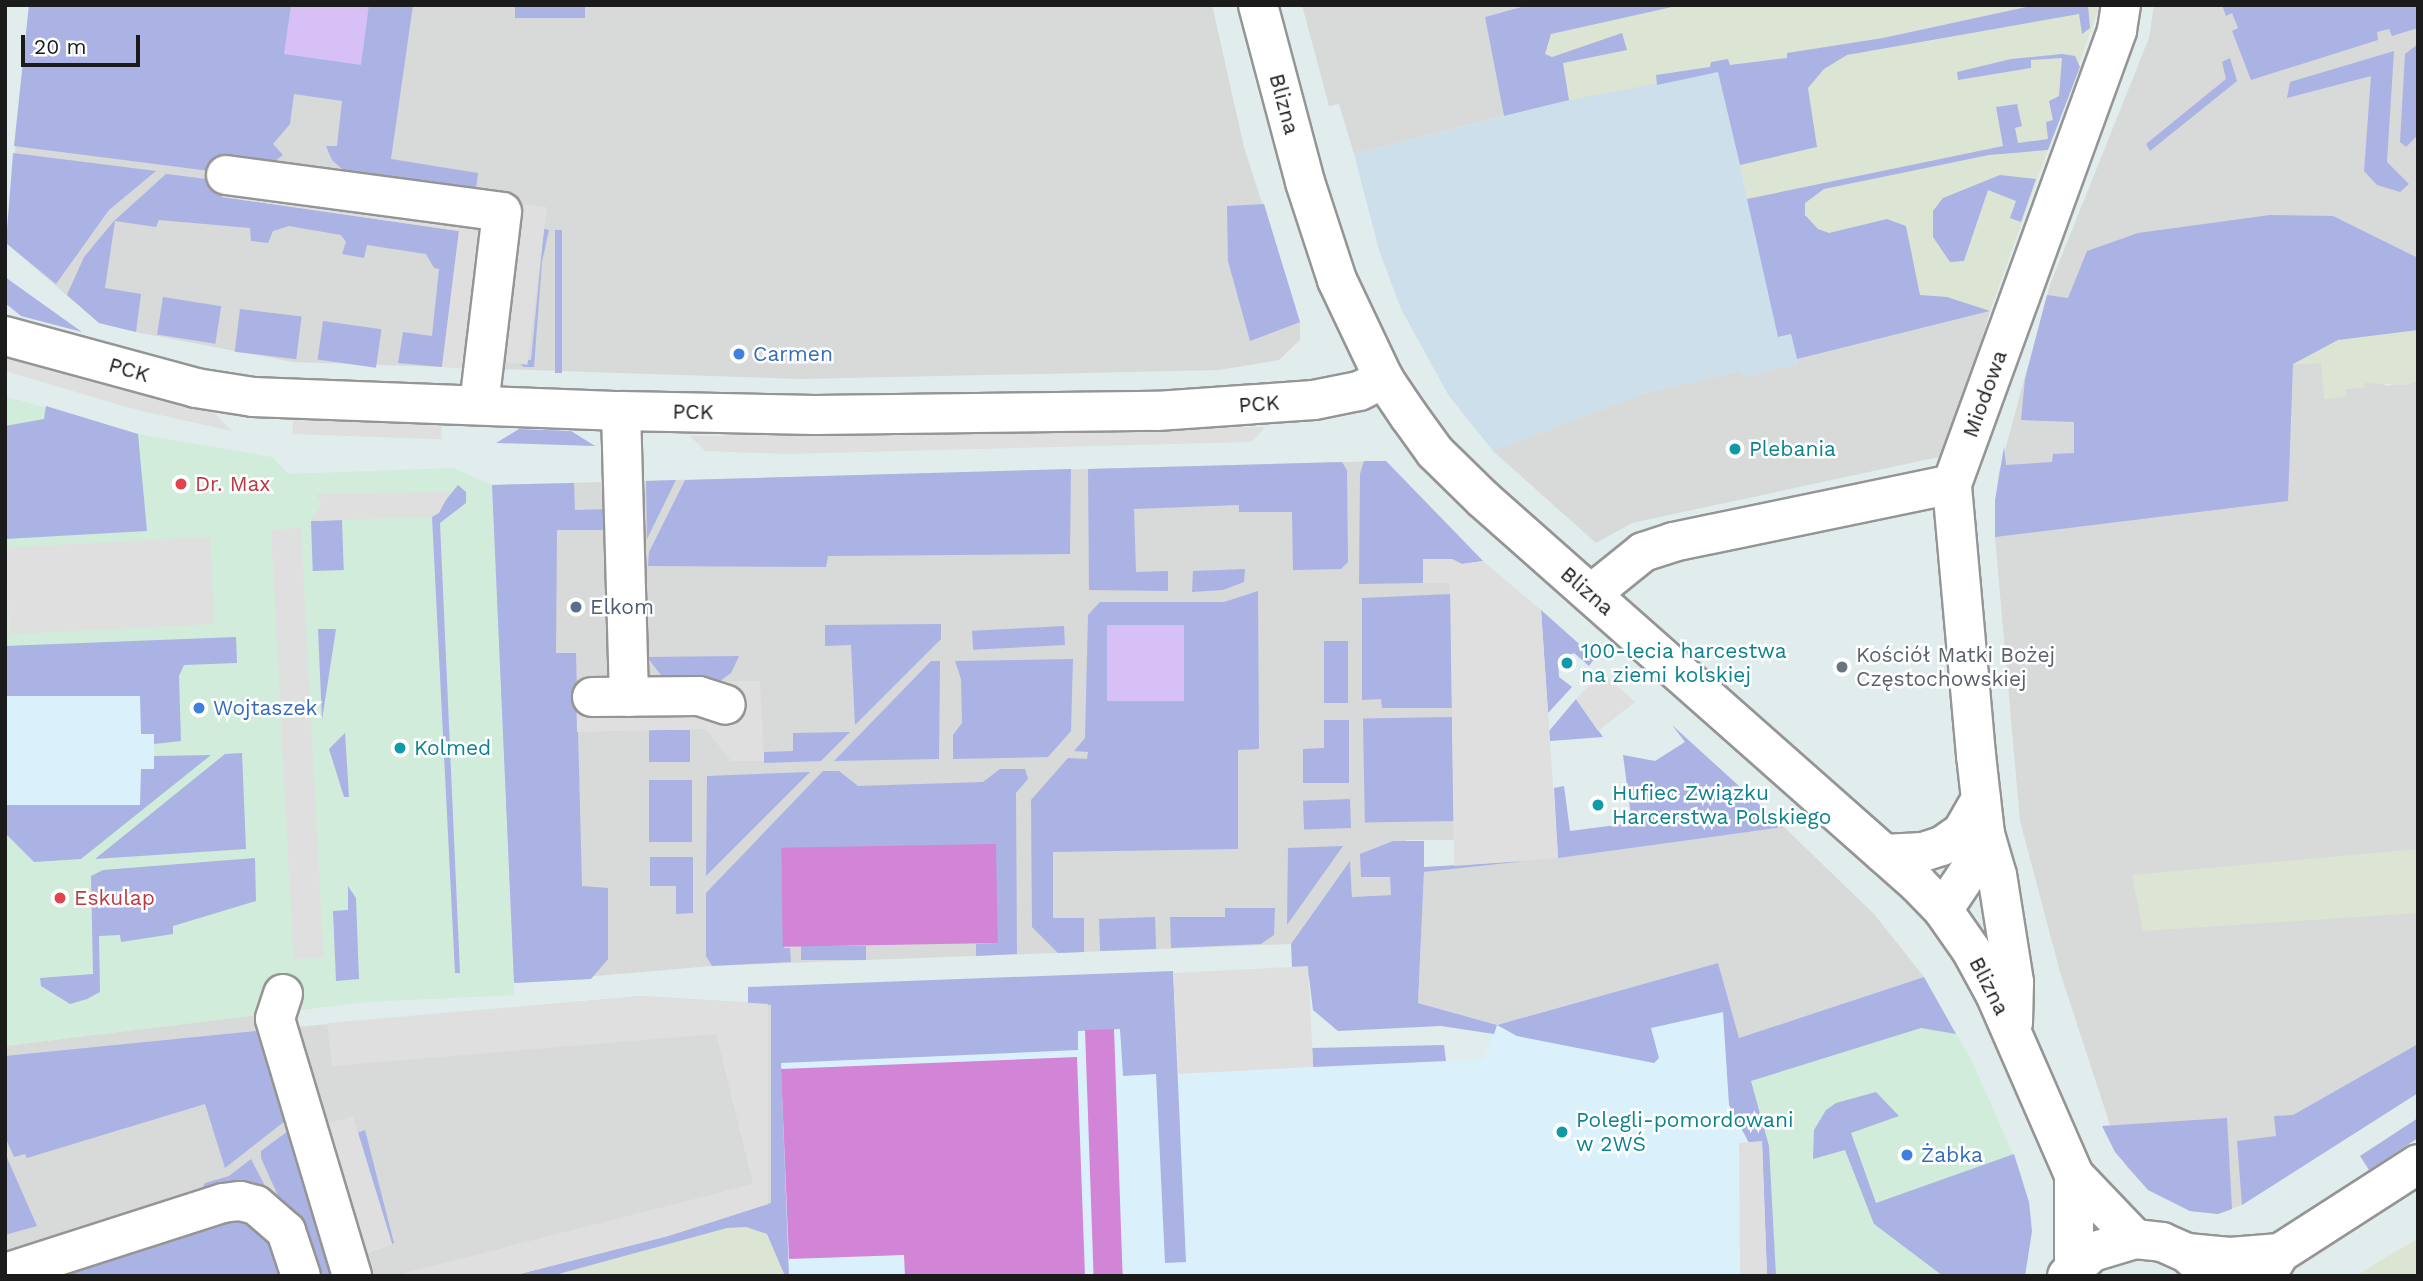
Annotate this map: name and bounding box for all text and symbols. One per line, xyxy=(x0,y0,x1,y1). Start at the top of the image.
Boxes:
scale bar xyxy=(24,21,144,65)
text: 20 m xyxy=(34,34,86,59)
street label: Blizna xyxy=(1264,71,1304,137)
place label: Carmen xyxy=(753,341,833,367)
marker: Carmen xyxy=(731,346,747,362)
street label: Miodowa xyxy=(1958,347,2012,441)
street label: PCK xyxy=(106,352,152,388)
street label: PCK xyxy=(1238,390,1280,418)
street label: PCK xyxy=(672,399,714,425)
place label: Plebania xyxy=(1749,436,1836,462)
marker: Plebania xyxy=(1727,441,1743,457)
place label: Dr. Max xyxy=(195,471,271,497)
marker: Dr. Max xyxy=(173,476,189,492)
street label: Blizna xyxy=(1555,561,1619,621)
place label: Elkom xyxy=(590,594,654,620)
marker: Elkom xyxy=(568,599,584,615)
place label: 100-lecia harcestwa na ziemi kolskiej xyxy=(1581,638,1787,688)
place label: Kościół Matki Bożej Częstochowskiej xyxy=(1856,642,2055,692)
marker: 100-lecia harcestwa na ziemi kolskiej xyxy=(1559,655,1575,671)
marker: Kościół Matki Bożej Częstochowskiej xyxy=(1834,659,1850,675)
place label: Wojtaszek xyxy=(213,695,317,721)
marker: Wojtaszek xyxy=(191,700,207,716)
place label: Kolmed xyxy=(414,735,491,761)
marker: Kolmed xyxy=(392,740,408,756)
place label: Hufiec Związku Harcerstwa Polskiego xyxy=(1612,780,1832,830)
marker: Hufiec Związku Harcerstwa Polskiego xyxy=(1590,797,1606,813)
place label: Eskulap xyxy=(74,885,155,911)
marker: Eskulap xyxy=(52,890,68,906)
street label: Blizna xyxy=(1964,953,2014,1019)
place label: Polegli-pomordowani w 2WŚ xyxy=(1576,1107,1793,1157)
marker: Polegli-pomordowani w 2WŚ xyxy=(1554,1124,1570,1140)
place label: Żabka xyxy=(1921,1142,1983,1168)
marker: Żabka xyxy=(1899,1147,1915,1163)

